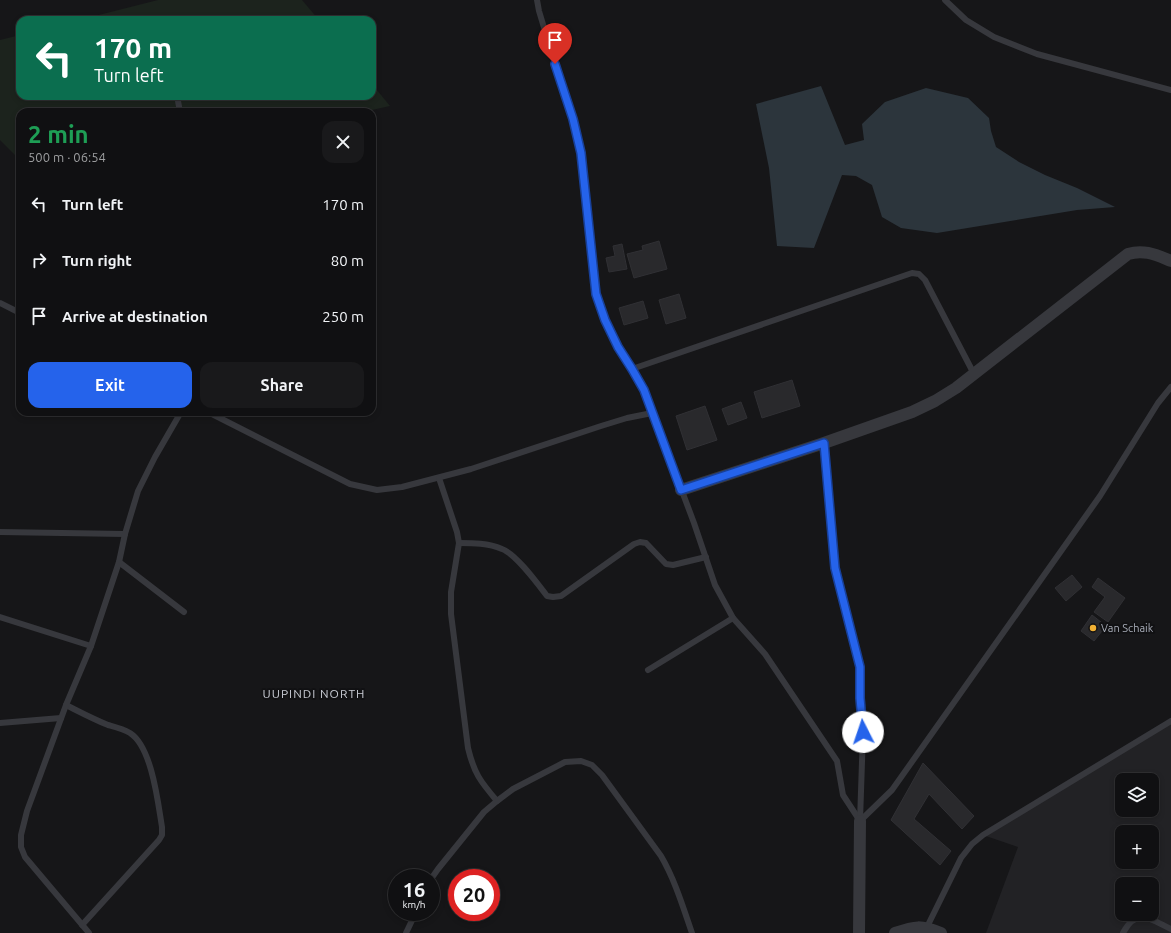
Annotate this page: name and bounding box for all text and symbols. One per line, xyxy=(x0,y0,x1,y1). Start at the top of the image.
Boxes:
pin xyxy=(538,23,572,64)
icon: arrive xyxy=(544,29,566,51)
icon: left xyxy=(28,32,80,84)
text: 170 m xyxy=(94,32,172,63)
text: Turn left xyxy=(94,65,164,85)
text: 2 min xyxy=(28,121,89,148)
button: close xyxy=(322,121,364,163)
text: 500 m · 06:54 xyxy=(28,150,106,164)
icon: left xyxy=(28,193,50,215)
text: Turn left xyxy=(62,196,123,213)
text: 170 m xyxy=(322,196,364,213)
icon: right xyxy=(28,249,50,271)
text: Turn right xyxy=(62,252,132,269)
text: 80 m xyxy=(331,252,364,269)
icon: arrive xyxy=(28,305,50,327)
text: Arrive at destination xyxy=(62,308,208,325)
text: 250 m xyxy=(322,308,364,325)
button: Exit xyxy=(28,362,192,408)
button: Share xyxy=(200,362,364,408)
place label: Van Schaik xyxy=(1101,622,1154,634)
marker: Van Schaik xyxy=(1088,623,1098,633)
district label: UUPINDI NORTH xyxy=(263,687,365,700)
position arrow xyxy=(842,711,884,753)
map controls xyxy=(1115,773,1159,921)
button: layers xyxy=(1115,773,1159,817)
button: + xyxy=(1115,825,1159,869)
speed limit sign: 20 xyxy=(448,869,500,921)
button: − xyxy=(1115,877,1159,921)
text: 16 xyxy=(403,878,425,901)
text: km/h xyxy=(402,899,426,910)

